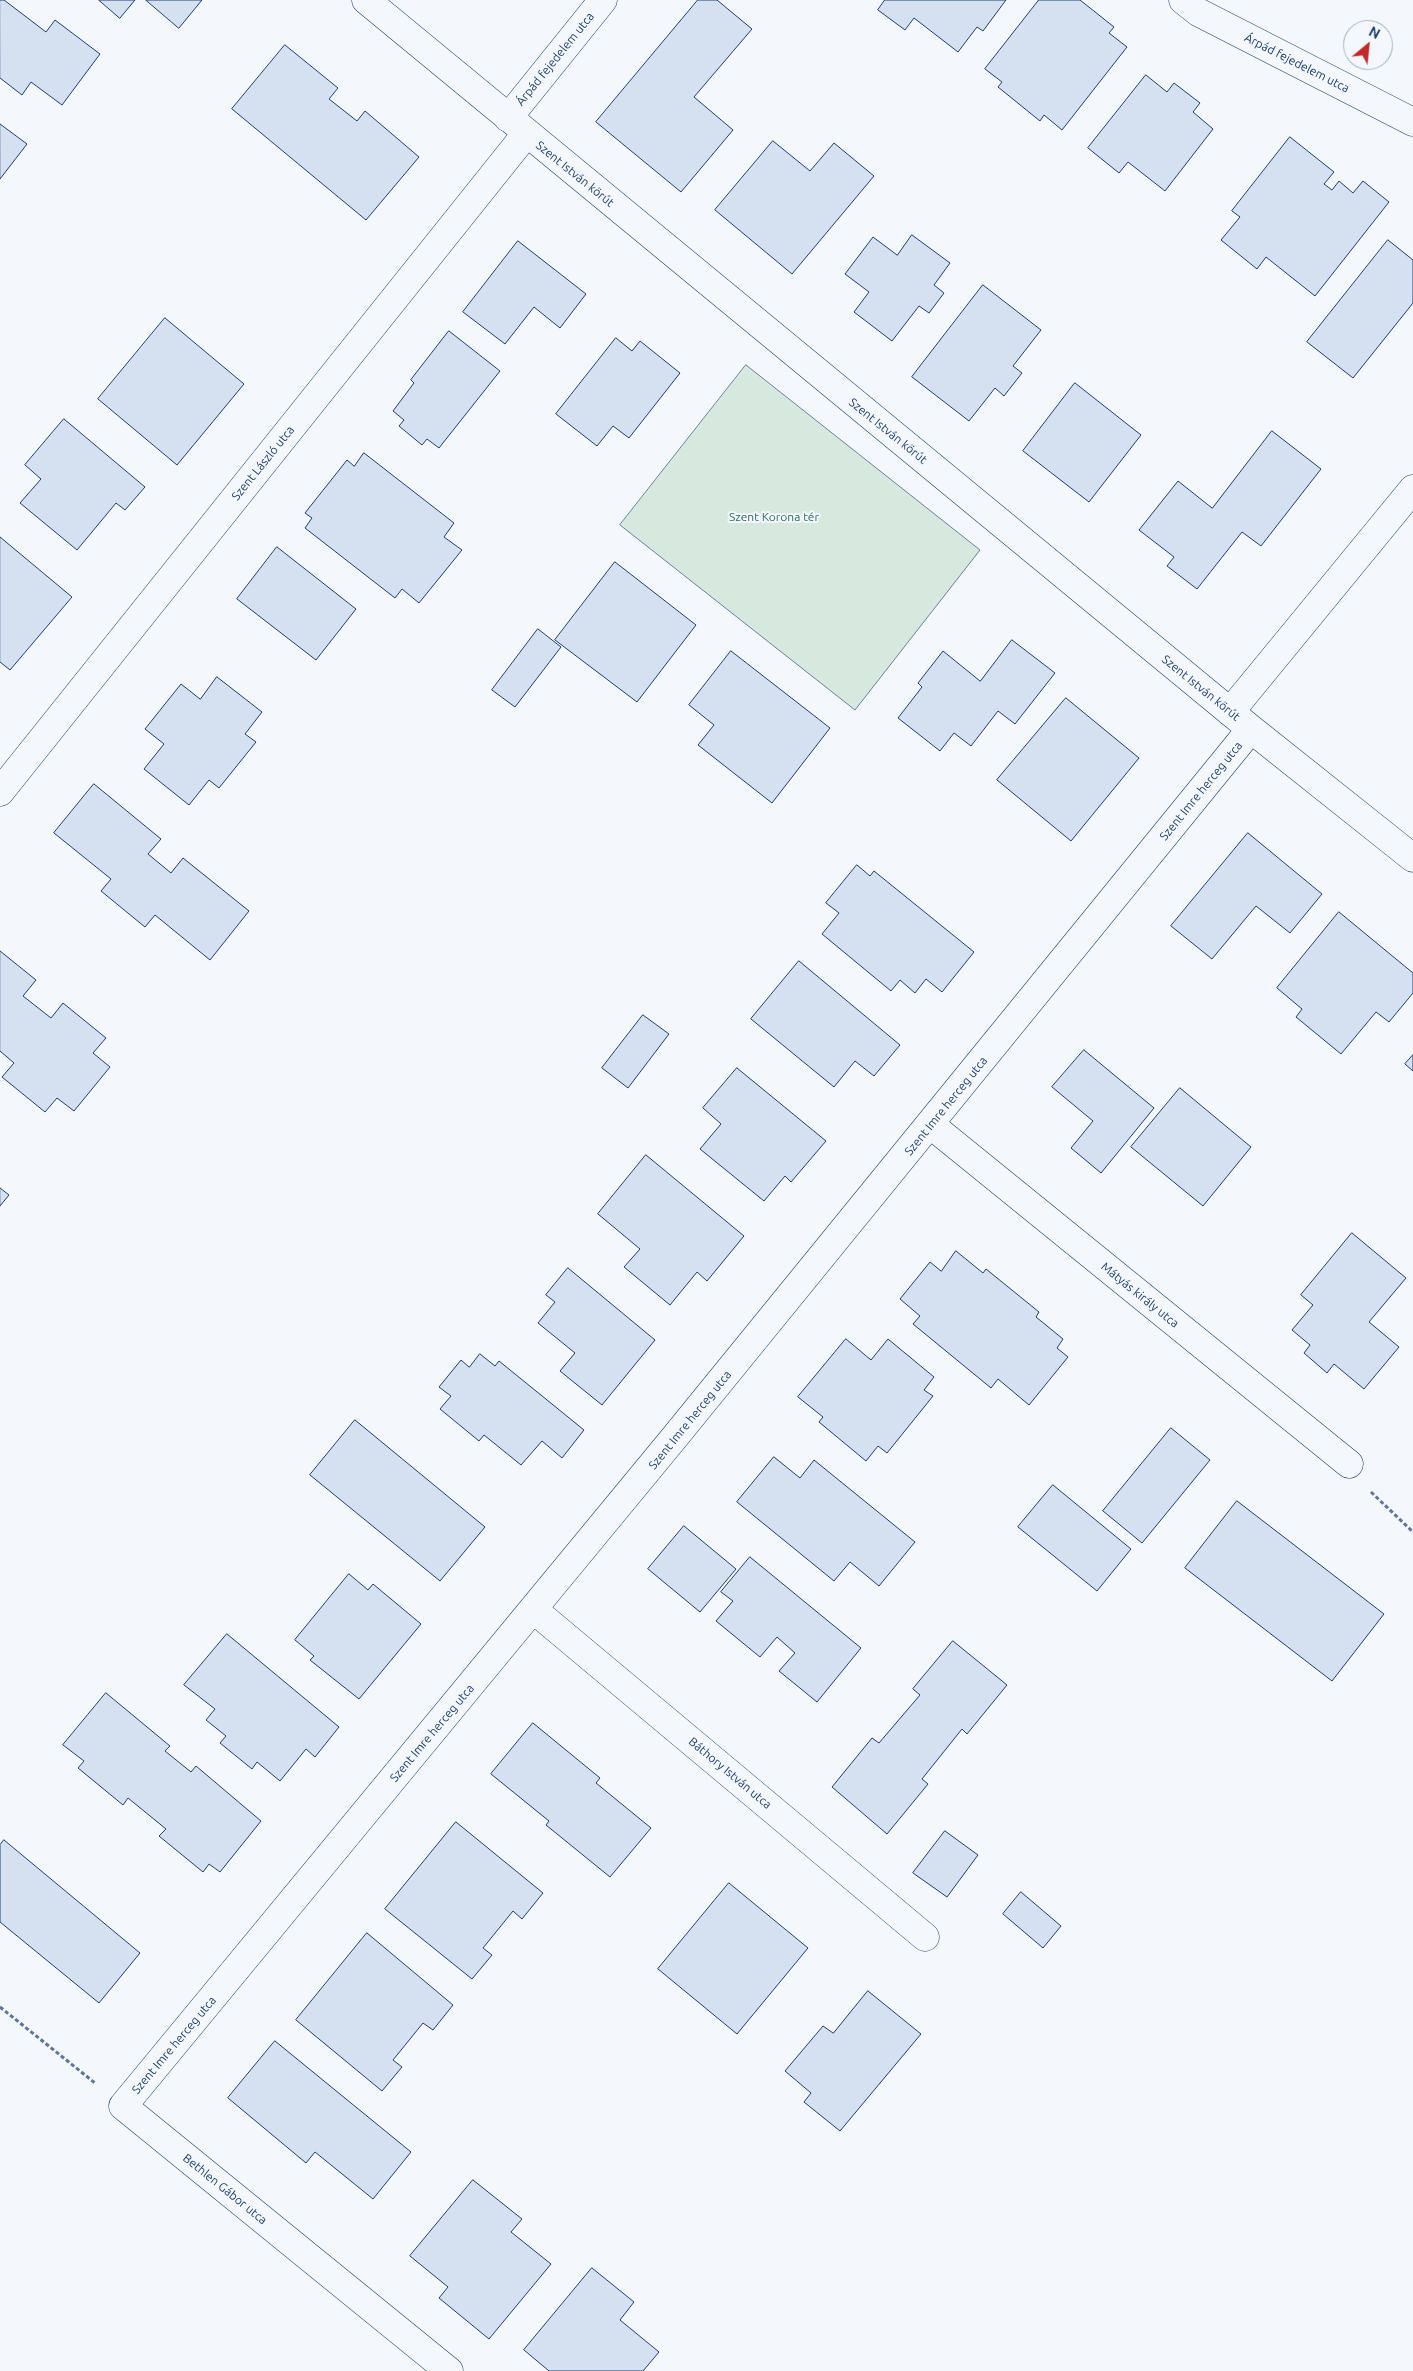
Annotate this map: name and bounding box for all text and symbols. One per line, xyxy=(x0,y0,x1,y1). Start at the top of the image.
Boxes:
street label: Árpád fejedelem utca xyxy=(513,9,597,109)
north arrow xyxy=(1343,20,1393,70)
text: N xyxy=(1366,23,1383,42)
street label: Árpád fejedelem utca xyxy=(1242,30,1352,96)
street label: Szent István körút xyxy=(533,138,617,210)
street label: Szent István körút xyxy=(846,395,930,467)
street label: Szent László utca xyxy=(229,423,297,503)
park label: Szent Korona tér xyxy=(729,510,819,524)
street label: Szent István körút xyxy=(1159,652,1243,724)
street label: Szent Imre herceg utca xyxy=(1157,739,1245,843)
street label: Szent Imre herceg utca xyxy=(902,1054,990,1158)
street label: Mátyás király utca xyxy=(1098,1259,1182,1331)
street label: Szent Imre herceg utca xyxy=(646,1368,734,1472)
street label: Szent Imre herceg utca xyxy=(387,1681,477,1785)
street label: Báthory István utca xyxy=(686,1734,774,1812)
street label: Szent Imre herceg utca xyxy=(129,1993,219,2097)
street label: Bethlen Gábor utca xyxy=(180,2151,270,2227)

